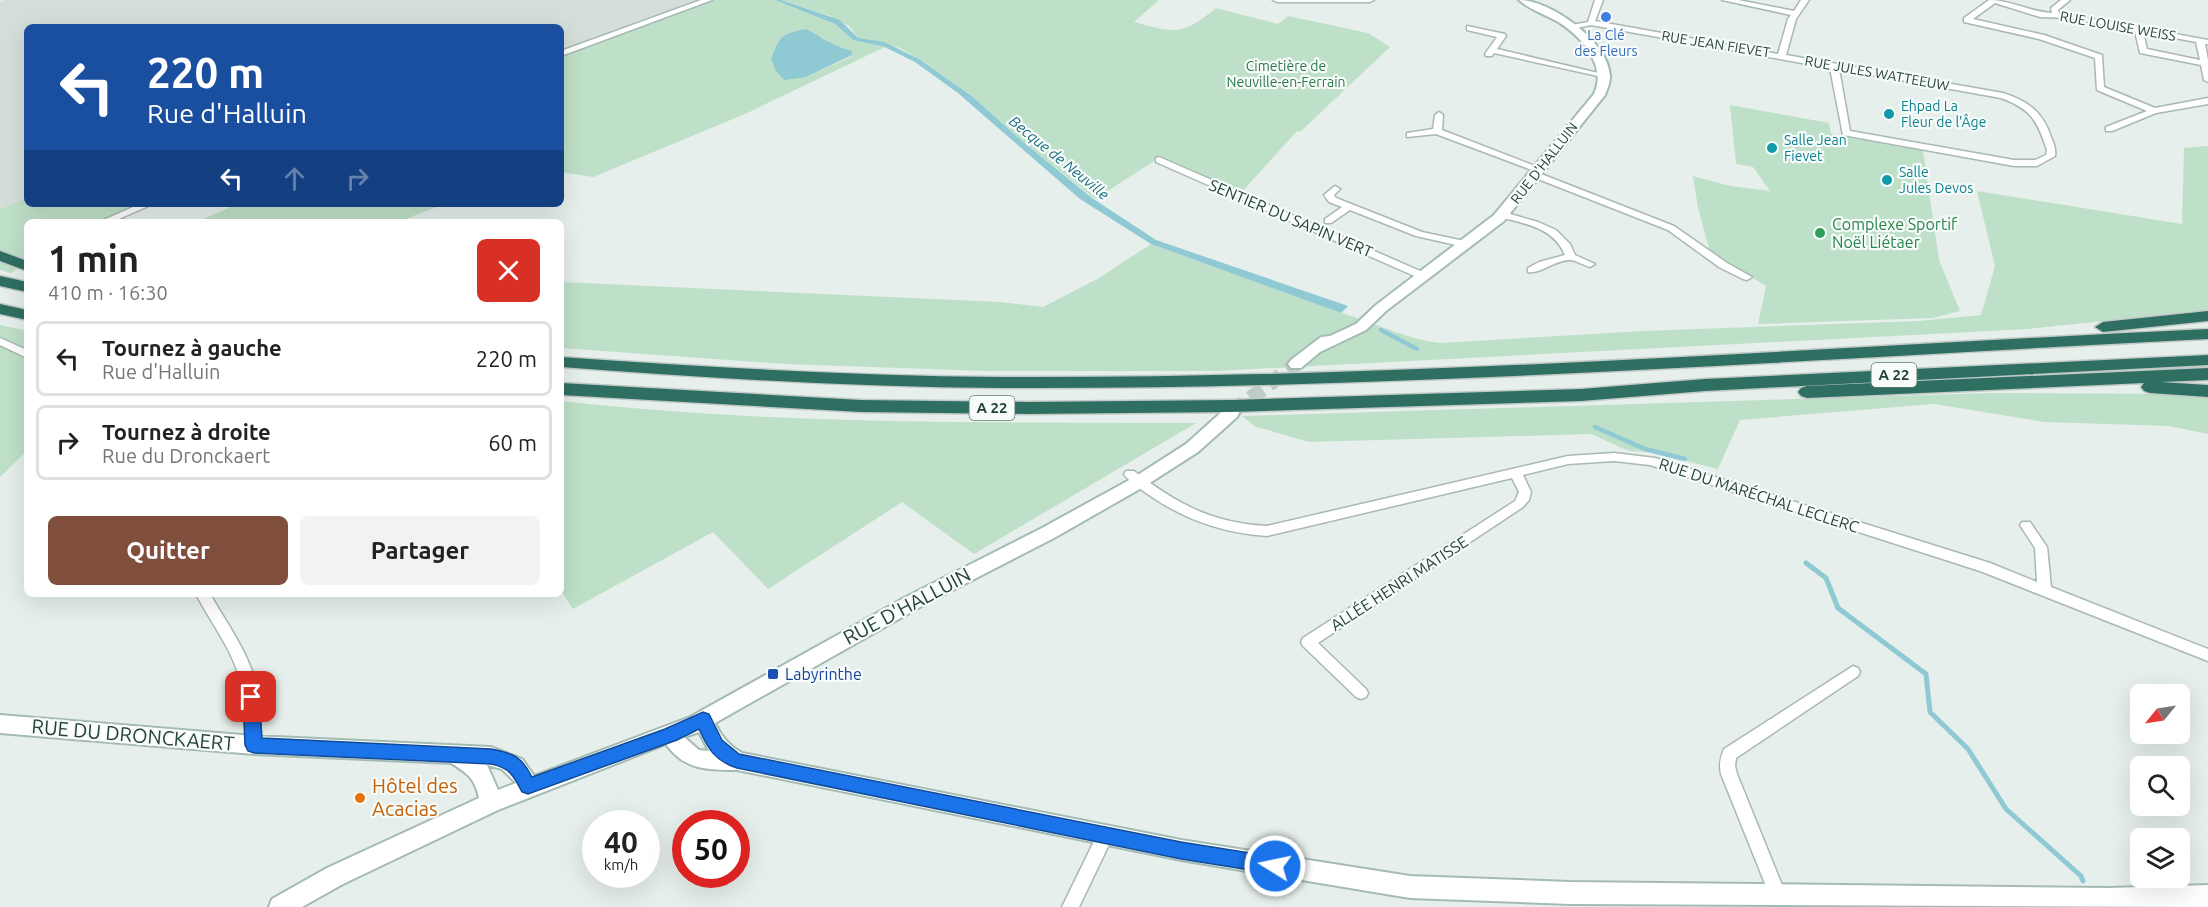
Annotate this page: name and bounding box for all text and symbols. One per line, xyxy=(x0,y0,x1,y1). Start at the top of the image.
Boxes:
street label: RUE LOUISE WEISS xyxy=(2059,8,2177,44)
marker: La Clé des Fleurs xyxy=(1599,10,1613,24)
place label: La Clé des Fleurs xyxy=(1574,27,1638,59)
street label: RUE JEAN FIEVET xyxy=(1660,27,1772,61)
icon: left xyxy=(48,48,126,126)
text: 220 m xyxy=(147,49,264,96)
street label: RUE JULES WATTEEUW xyxy=(1804,52,1951,94)
park label: Cimetière de Neuville-en-Ferrain xyxy=(1226,58,1346,90)
text: Rue d'Halluin xyxy=(147,98,307,128)
place label: Ehpad La Fleur de l'Âge xyxy=(1901,98,1986,130)
marker: Ehpad La Fleur de l'Âge xyxy=(1882,107,1896,121)
water label: Becque de Neuville xyxy=(1006,112,1113,203)
street label: RUE D'HALLUIN xyxy=(1507,119,1581,207)
place label: Salle Jean Fievet xyxy=(1784,132,1847,164)
marker: Salle Jean Fievet xyxy=(1765,141,1779,155)
icon: left xyxy=(215,162,248,195)
icon: ahead xyxy=(278,162,311,195)
icon: right xyxy=(341,162,374,195)
place label: Salle Jules Devos xyxy=(1899,164,1973,196)
marker: Salle Jules Devos xyxy=(1880,173,1894,187)
street label: SENTIER DU SAPIN VERT xyxy=(1207,175,1376,261)
place label: Complexe Sportif Noël Liétaer xyxy=(1832,215,1958,251)
marker: Complexe Sportif Noël Liétaer xyxy=(1813,226,1827,240)
text: 1 min xyxy=(48,238,139,279)
button: close xyxy=(477,239,540,302)
text: 410 m · 16:30 xyxy=(48,281,168,304)
text: Tournez à gauche xyxy=(102,335,282,360)
icon: left xyxy=(51,342,84,375)
text: 220 m xyxy=(476,346,537,371)
text: Rue d'Halluin xyxy=(102,360,220,383)
road number: A 22 xyxy=(1872,363,1916,387)
road number: A 22 xyxy=(970,396,1014,420)
text: Tournez à droite xyxy=(102,419,271,444)
icon: right xyxy=(51,426,84,459)
text: 60 m xyxy=(488,430,537,455)
text: Rue du Dronckaert xyxy=(102,444,270,467)
street label: RUE DU MARÉCHAL LECLERC xyxy=(1657,452,1862,536)
button: Quitter xyxy=(48,516,288,585)
button: Partager xyxy=(300,516,540,585)
street label: ALLÉE HENRI MATISSE xyxy=(1326,530,1471,634)
street label: RUE D'HALLUIN xyxy=(839,562,974,649)
place label: Labyrinthe xyxy=(785,665,862,683)
marker: Labyrinthe xyxy=(766,667,780,681)
pin xyxy=(225,671,276,722)
icon: arrive xyxy=(234,680,267,713)
north arrow xyxy=(2130,684,2190,744)
map controls xyxy=(2130,684,2190,888)
street label: RUE DU DRONCKAERT xyxy=(31,714,235,755)
button: search xyxy=(2130,756,2190,816)
place label: Hôtel des Acacias xyxy=(372,774,458,820)
marker: Hôtel des Acacias xyxy=(353,791,367,805)
speed limit sign: 50 xyxy=(672,810,750,888)
text: 40 xyxy=(604,825,638,859)
button: layers xyxy=(2130,828,2190,888)
position arrow xyxy=(1243,834,1307,898)
text: km/h xyxy=(604,856,638,873)

